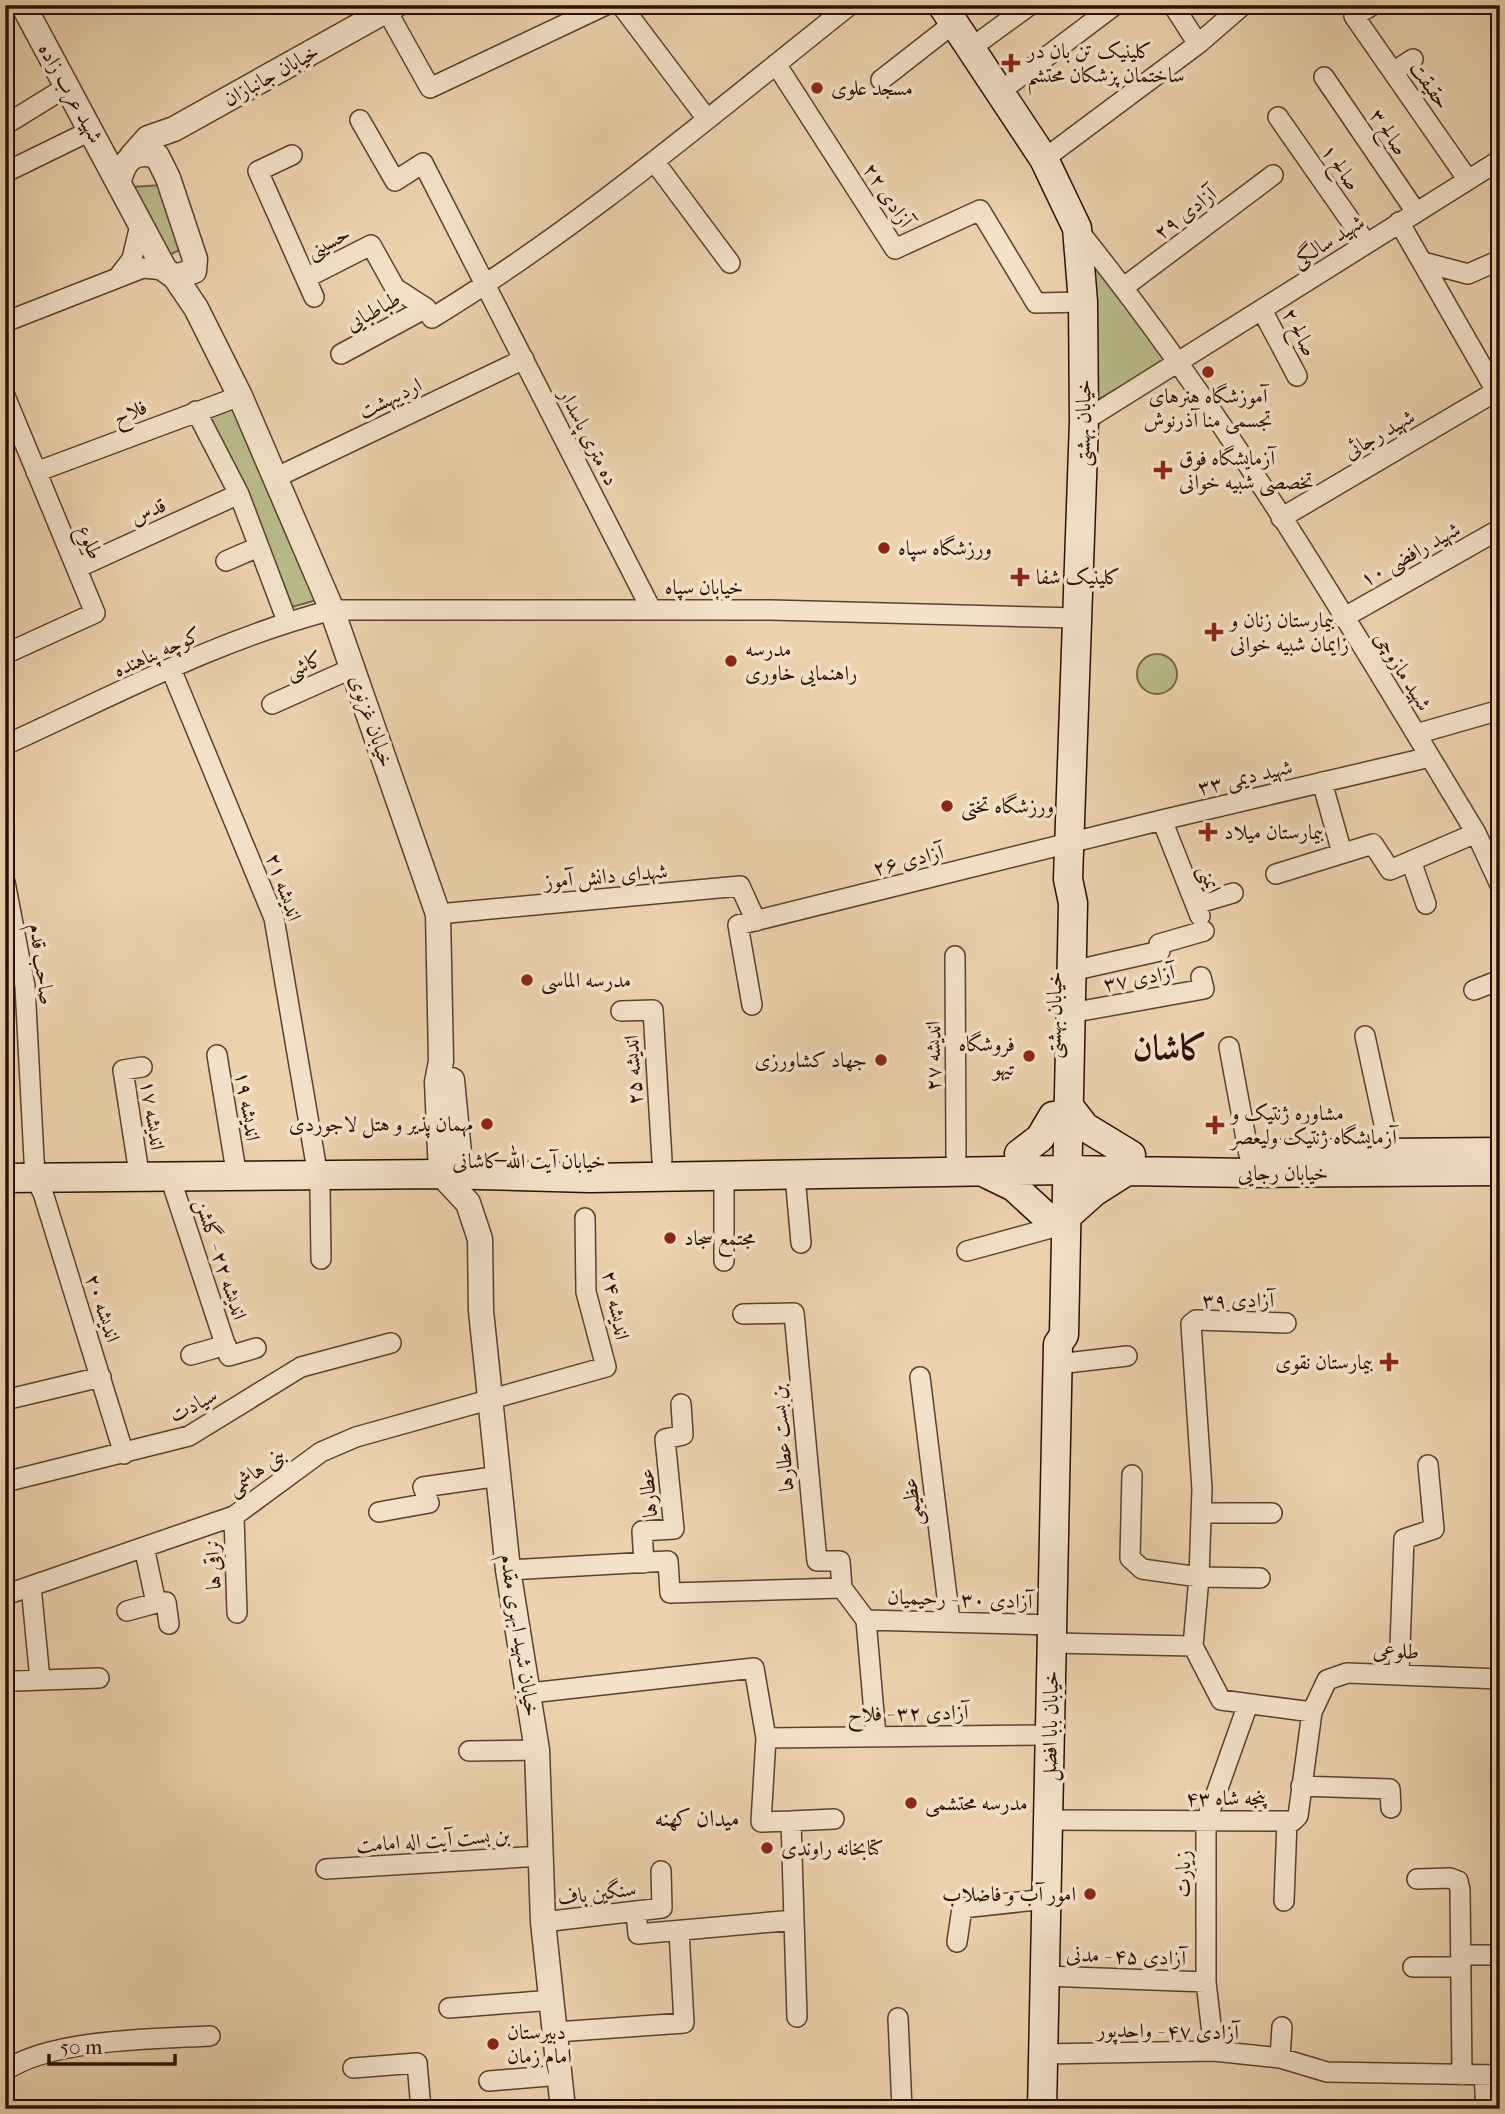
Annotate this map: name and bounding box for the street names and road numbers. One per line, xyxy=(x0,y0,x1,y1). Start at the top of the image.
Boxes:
street label: شهید عرب زاده xyxy=(31,39,108,149)
street label: خیابان جانبازان xyxy=(219,39,323,112)
street label: حقیقت xyxy=(1405,56,1455,114)
street label: صالح ۳ xyxy=(1360,104,1413,163)
street label: صالح ۱ xyxy=(1312,139,1365,198)
street label: آزادی ۲۲ xyxy=(858,158,920,234)
street label: آزادی ۲۹ xyxy=(1148,179,1223,244)
street label: شهید سالگی xyxy=(1287,209,1370,274)
street label: حسینی xyxy=(302,221,355,266)
street label: طباطبایی xyxy=(341,286,406,338)
street label: صالح ۲ xyxy=(1272,304,1322,363)
street label: اردیبهشت xyxy=(354,372,426,425)
street label: خیابان بهشتی xyxy=(1070,379,1099,467)
street label: ده متری پاسدار xyxy=(551,383,624,491)
street label: فلاح xyxy=(110,395,153,436)
street label: شهید رجائی xyxy=(1339,404,1420,466)
street label: قدس xyxy=(126,493,170,529)
street label: شهید رافضی ۱۰ xyxy=(1356,517,1466,594)
street label: طلوع xyxy=(67,521,108,565)
street label: خیابان سپاه xyxy=(665,575,743,601)
street label: کوچه پناهنده xyxy=(110,622,206,685)
street label: شهید مازوچی xyxy=(1368,627,1437,716)
street label: کاشی xyxy=(281,646,328,687)
street label: خیابان غزنوی xyxy=(342,672,399,771)
street label: شهید دیمی ۳۳ xyxy=(1195,754,1295,801)
street label: آزادی ۲۶ xyxy=(870,838,948,880)
street label: اندیشه ۲۱ xyxy=(261,850,307,924)
street label: شهدای دانش آموز xyxy=(541,858,669,896)
street label: ایمنی xyxy=(1191,861,1226,898)
street label: صاحب قدم xyxy=(18,922,60,1007)
street label: آزادی ۳۷ xyxy=(1101,959,1179,996)
street label: خیابان بهشتی xyxy=(1041,971,1070,1059)
street label: اندیشه ۲۷ xyxy=(921,1021,945,1091)
street label: اندیشه ۲۵ xyxy=(619,1034,647,1106)
street label: اندیشه ۱۹ xyxy=(231,1069,265,1143)
street label: اندیشه ۱۷ xyxy=(136,1079,170,1151)
street label: خیابان آیت الله کاشانی xyxy=(452,1144,606,1174)
street label: خیابان رجایی xyxy=(1238,1161,1328,1187)
street label: اندیشه ۲۲ - گلشن xyxy=(188,1195,253,1323)
street label: اندیشه ۲۴ xyxy=(598,1268,634,1342)
street label: اندیشه ۲۰ xyxy=(81,1271,125,1345)
street label: آزادی ۳۹ xyxy=(1202,1287,1276,1312)
street label: سیادت xyxy=(165,1382,221,1428)
street label: بن بست عطارها xyxy=(765,1383,799,1492)
street label: بنی هاشمی xyxy=(222,1442,291,1502)
street label: عطارها xyxy=(634,1467,662,1519)
street label: عظیمی xyxy=(897,1476,929,1528)
street label: نراقی ها xyxy=(200,1540,226,1590)
street label: خیابان شهید ابهری مقدم xyxy=(489,1552,545,1719)
street label: آزادی ۳۰ - رحیمیان xyxy=(887,1583,1036,1614)
street label: طلوعی xyxy=(1372,1638,1420,1665)
street label: خیابان بابا افضل xyxy=(1037,1671,1066,1782)
street label: آزادی ۳۲ - فلاح xyxy=(847,1699,971,1733)
street label: پنجه شاه ۴۳ xyxy=(1186,1786,1268,1810)
street label: بن بست آیت اله امامت xyxy=(355,1822,511,1858)
street label: زیارت xyxy=(1171,1850,1196,1898)
street label: سنگین باف xyxy=(556,1875,638,1911)
street label: آزادی ۴۵ - مدنی xyxy=(1066,1941,1189,1970)
street label: آزادی ۴۷ - واحدپور xyxy=(1095,2017,1242,2047)

